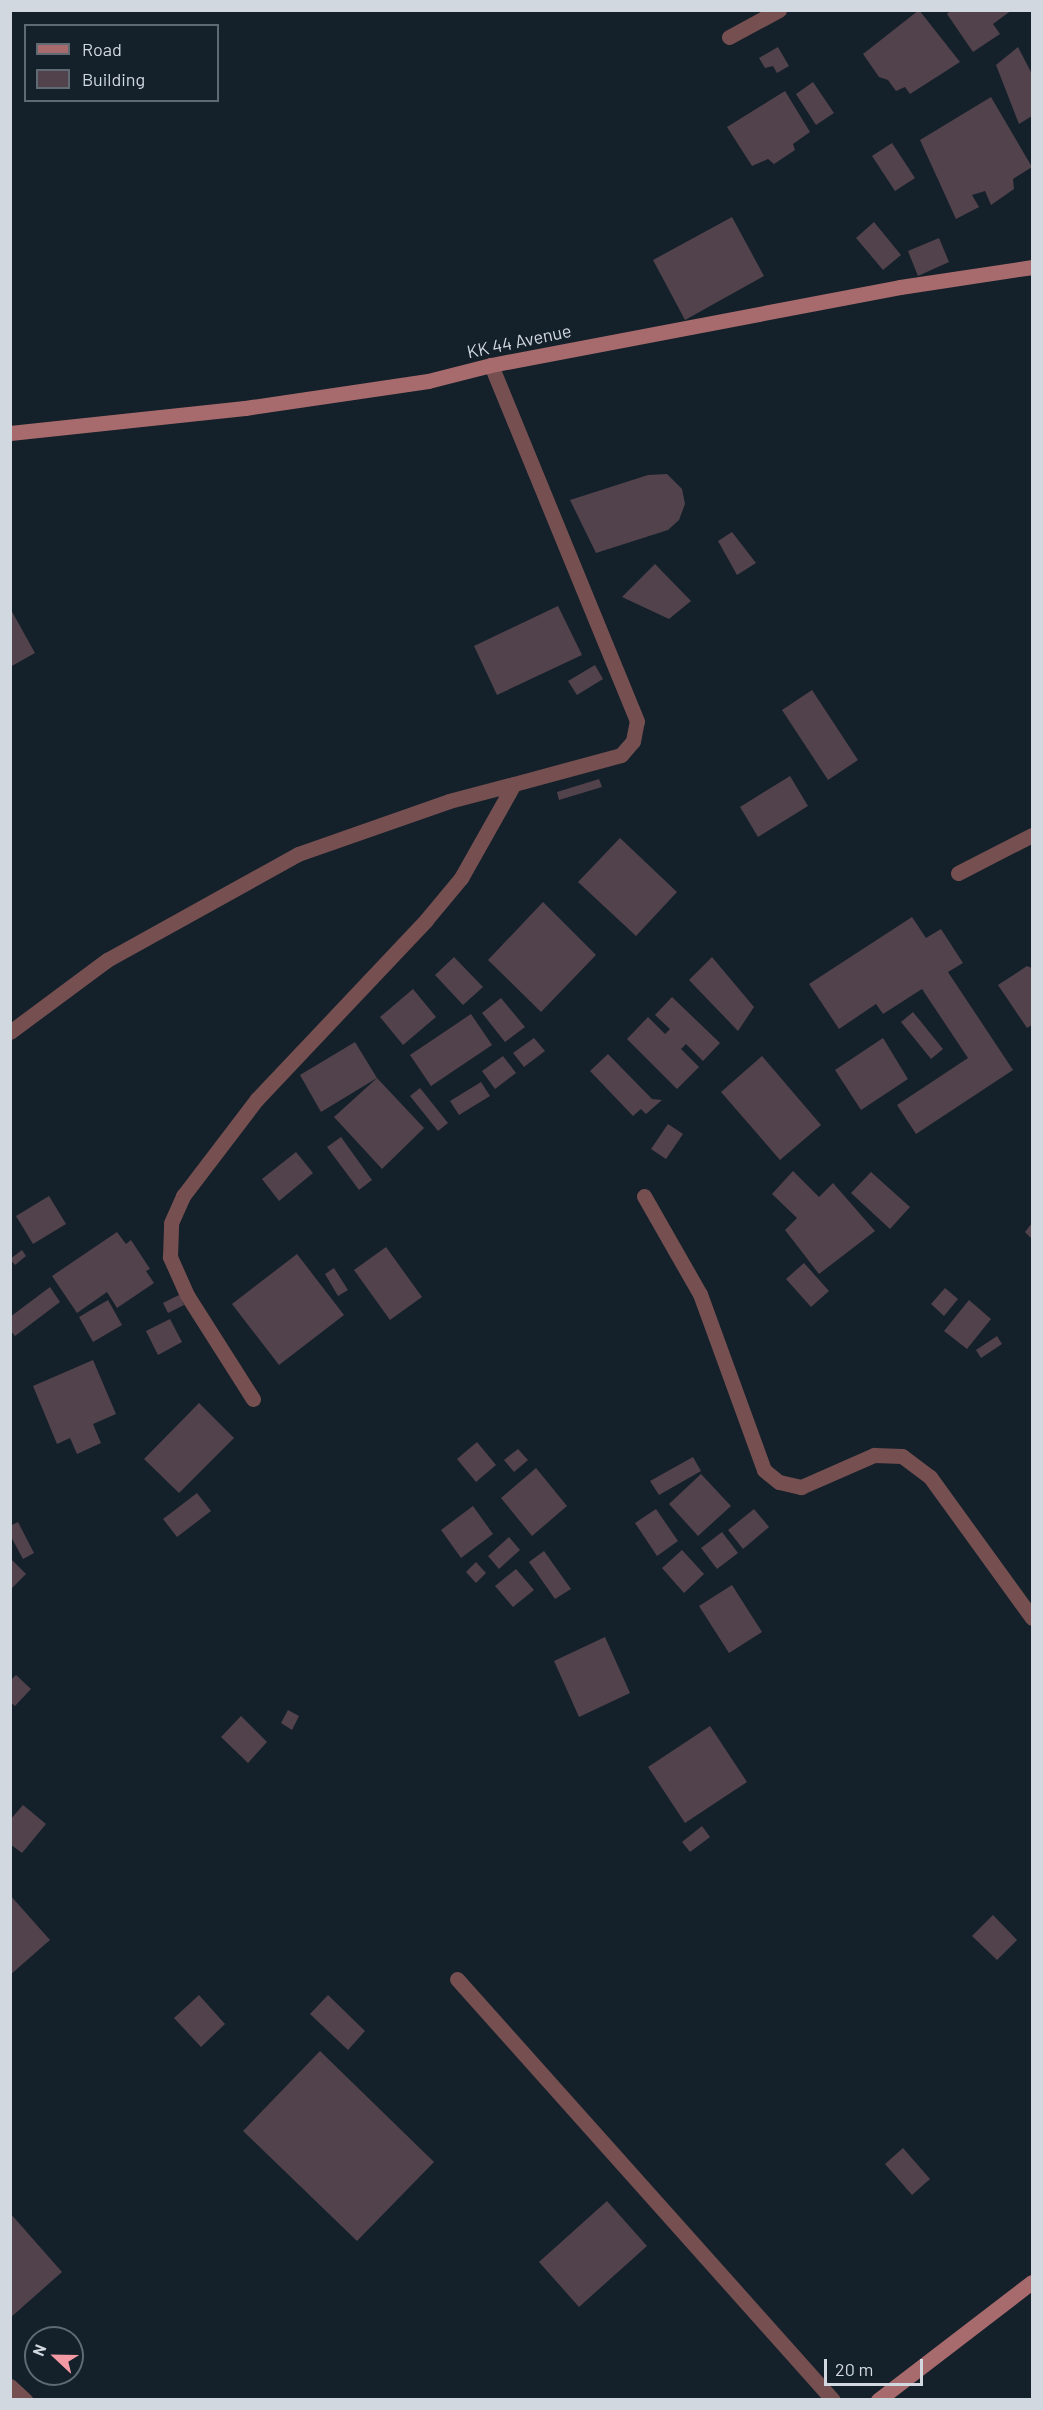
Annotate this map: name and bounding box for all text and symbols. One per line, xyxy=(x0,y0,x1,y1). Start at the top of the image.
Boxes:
legend xyxy=(24,24,219,102)
text: Road xyxy=(82,38,122,60)
text: Building xyxy=(82,68,145,90)
street label: KK 44 Avenue xyxy=(465,319,573,363)
north arrow xyxy=(24,2326,84,2386)
text: N xyxy=(28,2341,49,2358)
scale bar xyxy=(827,2347,926,2385)
text: 20 m xyxy=(835,2358,873,2380)

